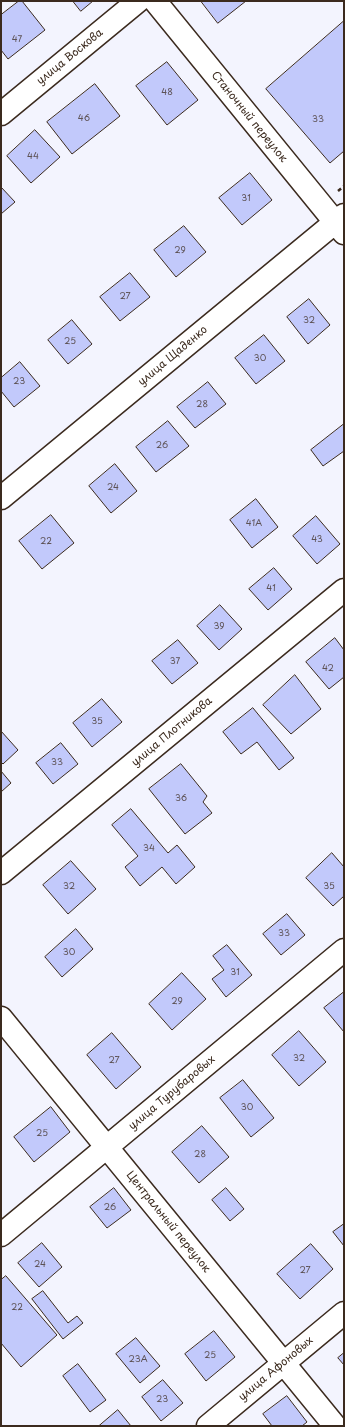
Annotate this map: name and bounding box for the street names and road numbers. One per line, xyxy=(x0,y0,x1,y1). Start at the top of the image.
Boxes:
street label: улица Воскова xyxy=(34,26,106,88)
street label: Станочный переулок xyxy=(208,69,290,165)
street label: улица Щаденко xyxy=(136,323,210,389)
street label: улица Плотникова xyxy=(129,694,215,770)
street label: улица Турубаровых xyxy=(126,1053,218,1133)
street label: Центральный переулок xyxy=(123,1169,213,1275)
street label: улица Афоновых xyxy=(236,1334,316,1404)

